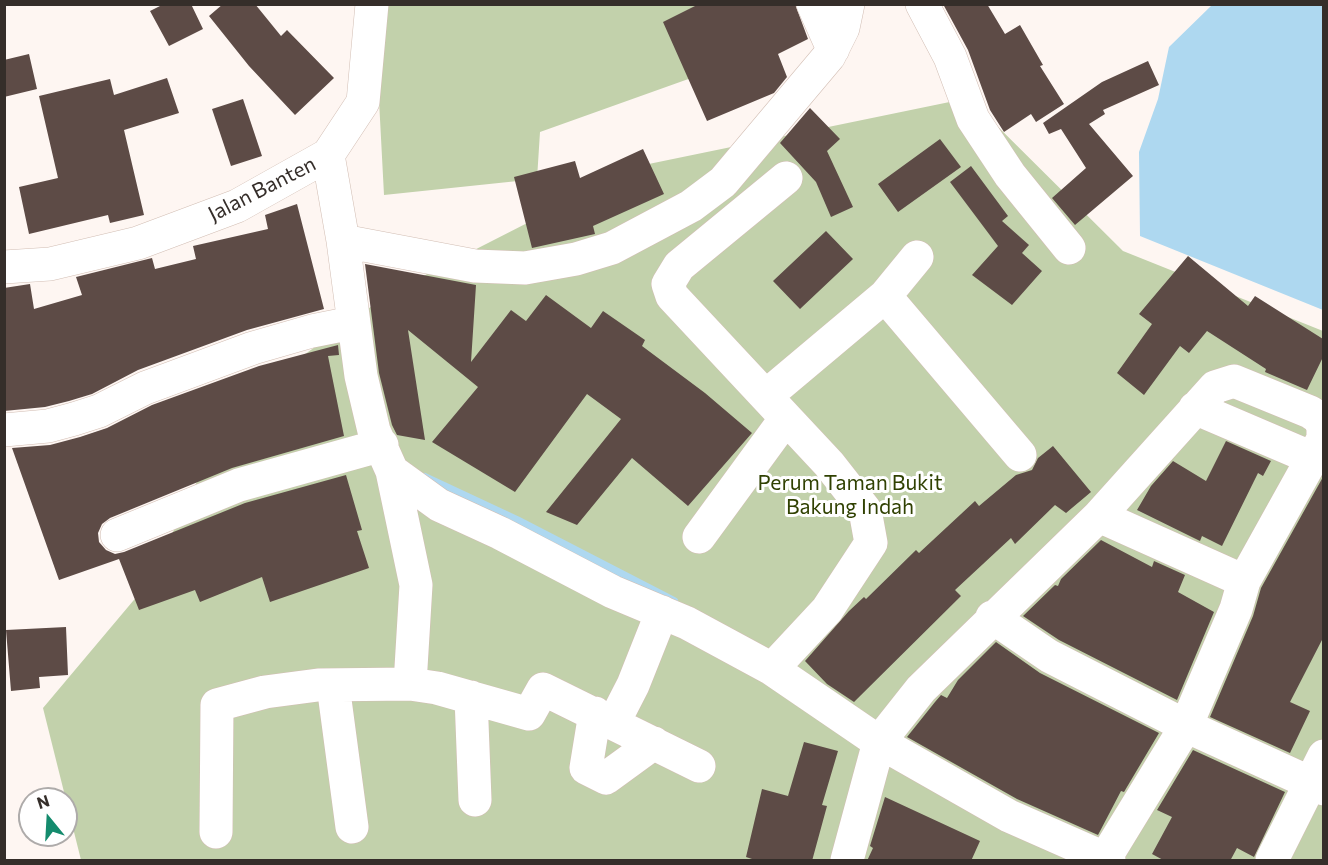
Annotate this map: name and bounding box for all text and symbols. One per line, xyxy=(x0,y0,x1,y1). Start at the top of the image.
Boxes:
street label: Jalan Banten xyxy=(204,151,320,227)
park label: Perum Taman Bukit Bakung Indah xyxy=(757,470,943,520)
north arrow xyxy=(18,787,78,847)
text: N xyxy=(34,790,52,812)

